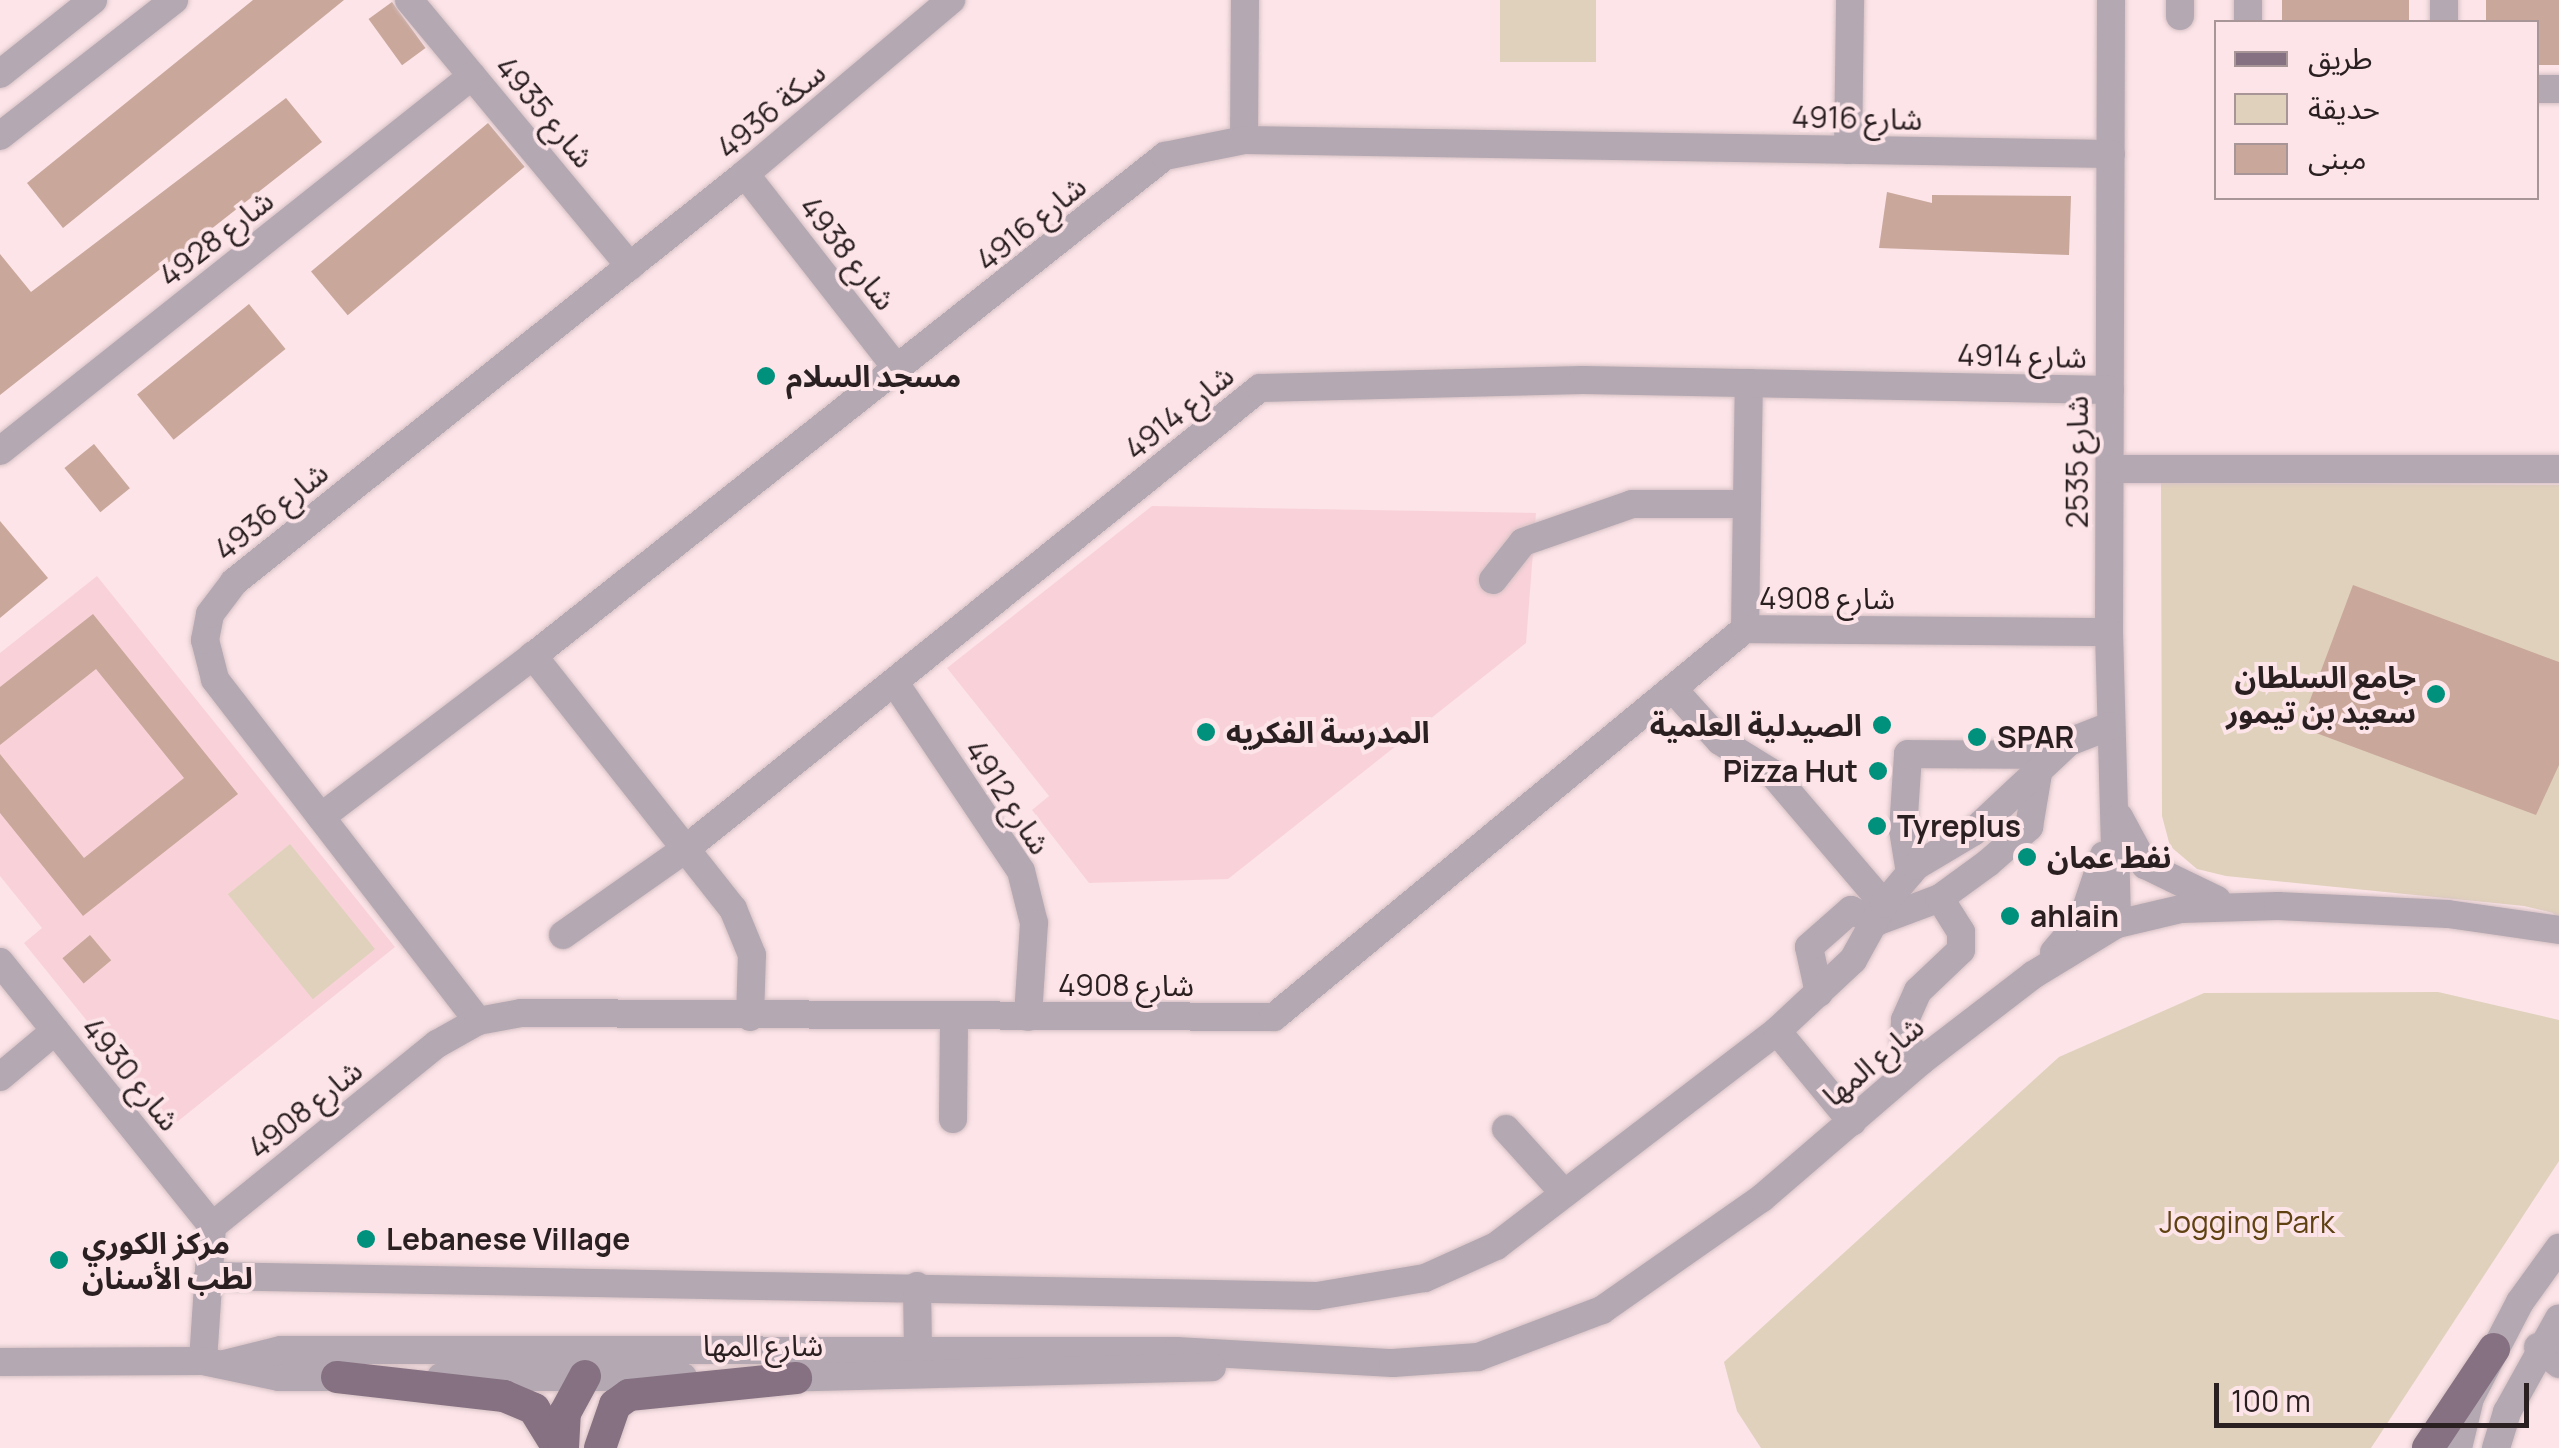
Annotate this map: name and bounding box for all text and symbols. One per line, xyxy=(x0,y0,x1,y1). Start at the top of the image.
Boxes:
legend xyxy=(2214,20,2539,200)
text: طريق xyxy=(2308,37,2373,78)
street label: 4935 شارع xyxy=(488,49,602,175)
street label: سكة 4936 xyxy=(709,54,833,166)
text: حديقة xyxy=(2308,87,2380,128)
street label: 4916 شارع xyxy=(1791,99,1923,137)
text: مبنى xyxy=(2308,137,2366,178)
street label: 4916 شارع xyxy=(969,168,1093,278)
street label: 4928 شارع xyxy=(152,182,280,294)
street label: شارع 4938 xyxy=(792,189,904,317)
street label: 4914 شارع xyxy=(1957,337,2087,375)
street label: 4914 شارع xyxy=(1117,357,1241,467)
place label: مسجد السلام xyxy=(786,358,961,394)
marker: مسجد السلام xyxy=(755,365,777,387)
street label: 2535 شارع xyxy=(2059,396,2095,528)
street label: 4936 شارع xyxy=(207,454,335,568)
street label: 4908 شارع xyxy=(1759,580,1895,616)
place label: جامع السلطان سعيد بن تيمور xyxy=(2226,659,2416,730)
marker: جامع السلطان سعيد بن تيمور xyxy=(2425,683,2447,705)
place label: الصيدلية العلمية xyxy=(1650,707,1862,743)
place label: المدرسة الفكريه xyxy=(1226,714,1430,750)
marker: الصيدلية العلمية xyxy=(1871,714,1893,736)
place label: SPAR xyxy=(1997,719,2074,755)
marker: المدرسة الفكريه xyxy=(1195,721,1217,743)
marker: SPAR xyxy=(1966,726,1988,748)
street label: 4912 شارع xyxy=(958,733,1058,861)
place label: Pizza Hut xyxy=(1723,753,1858,789)
marker: Pizza Hut xyxy=(1867,760,1889,782)
place label: Tyreplus xyxy=(1897,808,2021,844)
marker: Tyreplus xyxy=(1866,815,1888,837)
place label: نفط عمان xyxy=(2047,839,2171,875)
marker: نفط عمان xyxy=(2016,846,2038,868)
place label: ahlain xyxy=(2030,898,2119,934)
marker: ahlain xyxy=(1999,905,2021,927)
street label: 4908 شارع xyxy=(1058,967,1194,1003)
street label: شارع المها xyxy=(1815,1008,1931,1114)
street label: 4930 شارع xyxy=(74,1010,188,1138)
street label: 4908 شارع xyxy=(241,1052,369,1166)
park label: Jogging Park xyxy=(2159,1204,2335,1240)
place label: Lebanese Village xyxy=(386,1221,630,1257)
place label: مركز الكوري لطب الأسنان xyxy=(82,1225,253,1296)
marker: Lebanese Village xyxy=(355,1228,377,1250)
marker: مركز الكوري لطب الأسنان xyxy=(46,1247,72,1273)
street label: شارع المها xyxy=(703,1327,823,1363)
scale bar xyxy=(2219,1363,2534,1425)
text: 100 m xyxy=(2231,1380,2311,1421)

